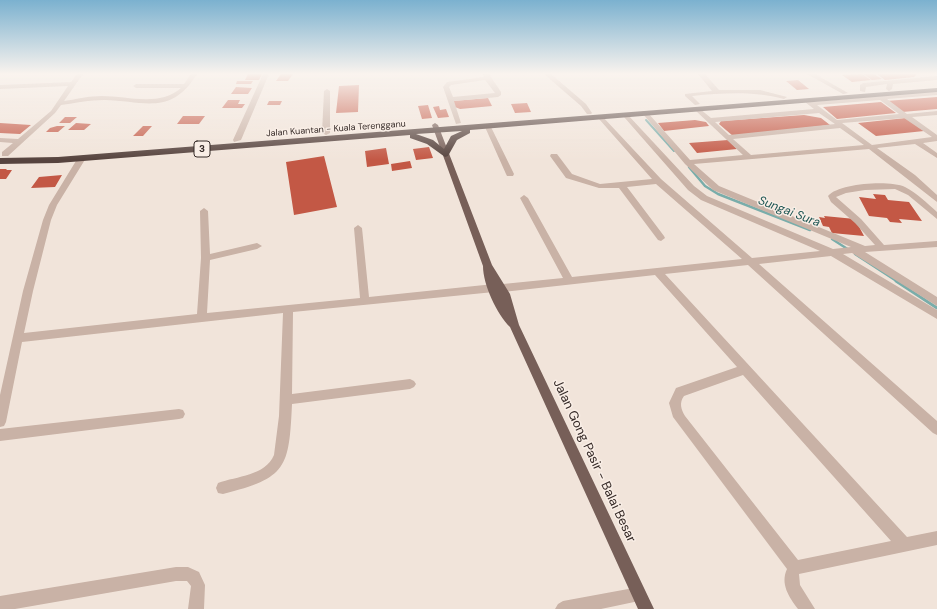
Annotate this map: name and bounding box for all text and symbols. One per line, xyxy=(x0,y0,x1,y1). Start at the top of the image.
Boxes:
street label: Jalan Kuantan - Kuala Terengganu xyxy=(266,119,406,139)
road number: 3 xyxy=(194,141,210,157)
water label: Sungai Sura xyxy=(756,194,822,230)
street label: Jalan Gong Pasir - Balai Besar xyxy=(549,377,639,545)

